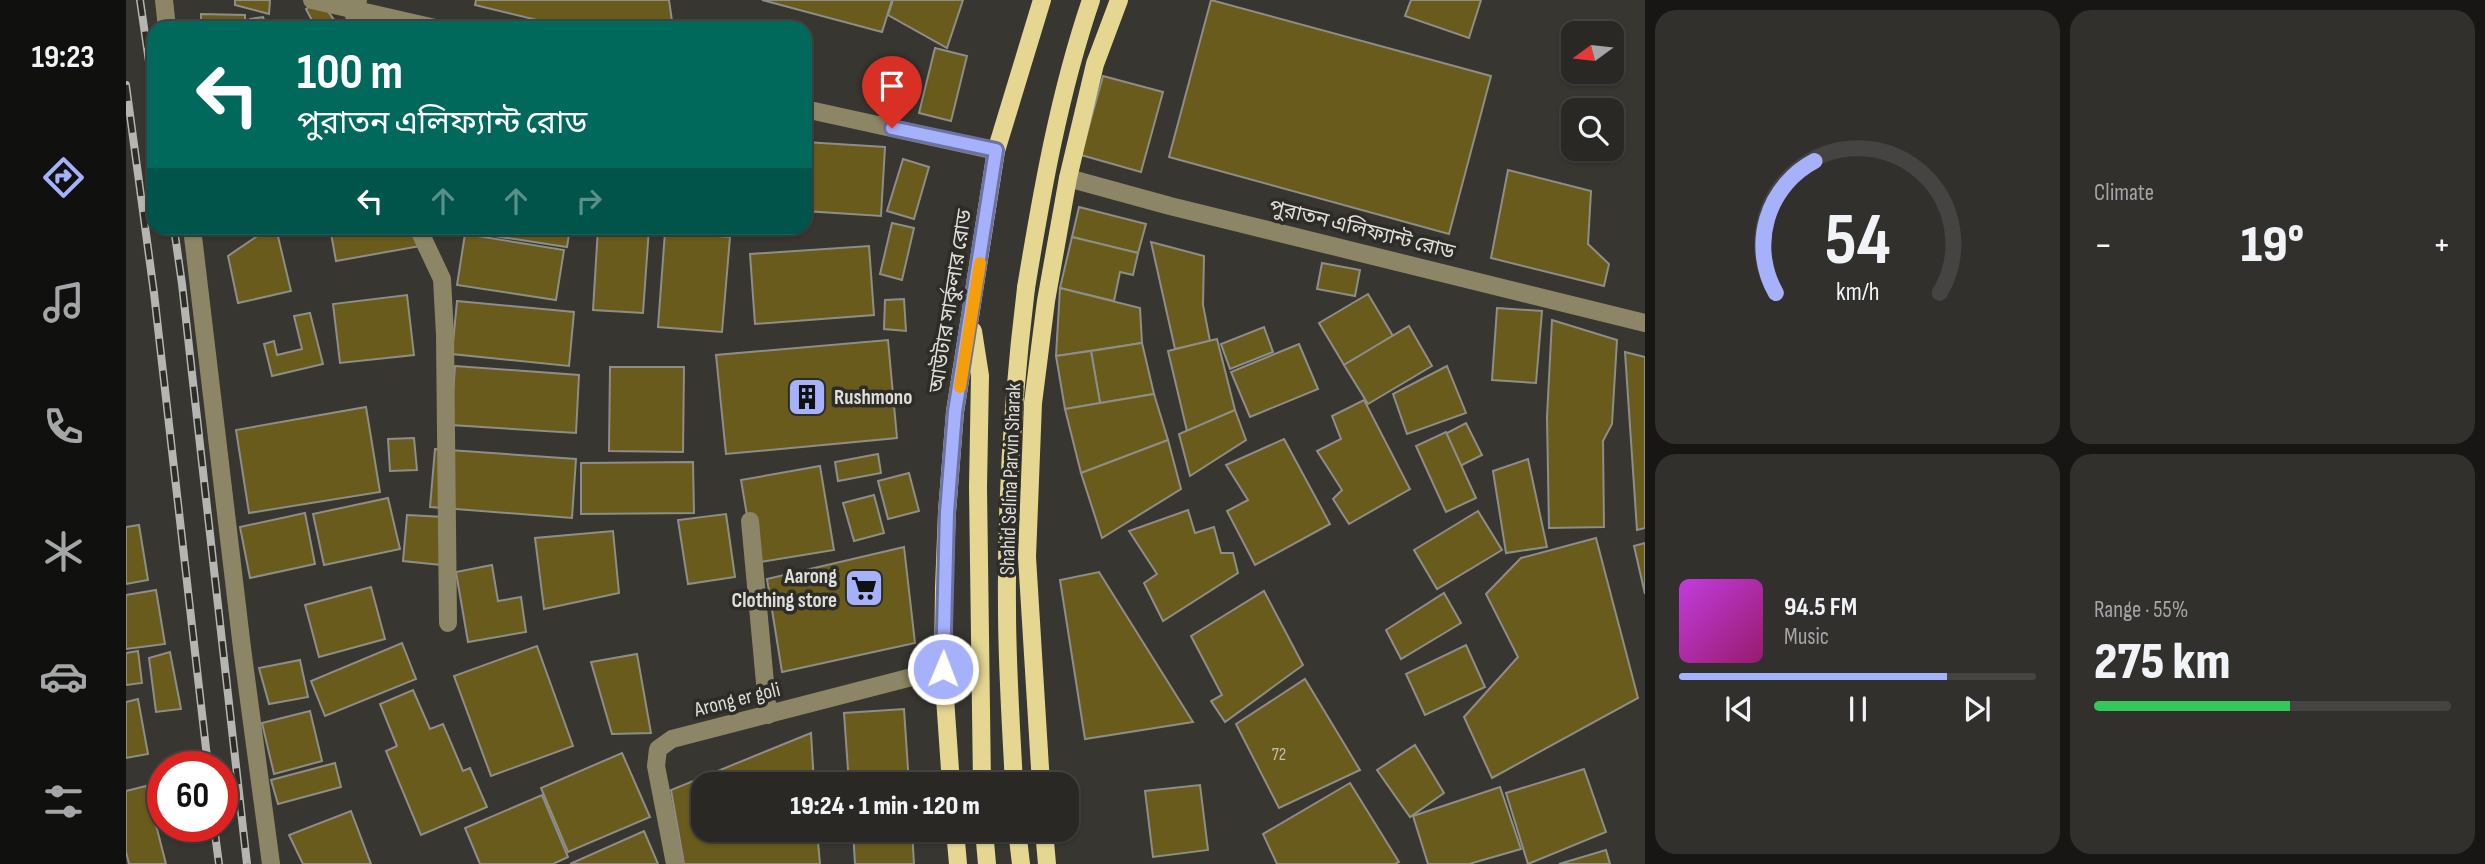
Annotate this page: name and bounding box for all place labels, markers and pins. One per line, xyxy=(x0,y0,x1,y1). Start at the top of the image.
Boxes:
pin xyxy=(862,56,922,128)
building icon: Rushmono xyxy=(786,376,828,418)
place label: Rushmono xyxy=(834,385,912,410)
place label: Aarong Clothing store xyxy=(732,564,837,613)
supermarket icon: Aarong Clothing store xyxy=(843,567,885,609)

